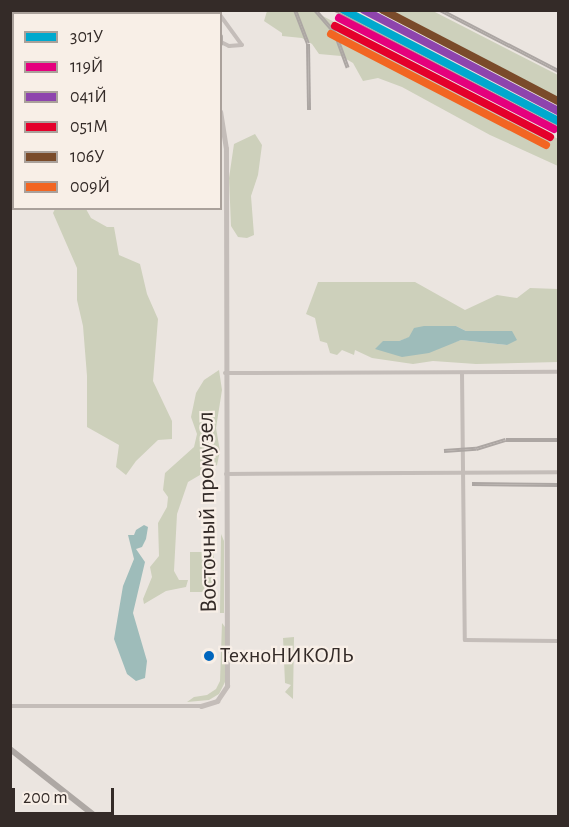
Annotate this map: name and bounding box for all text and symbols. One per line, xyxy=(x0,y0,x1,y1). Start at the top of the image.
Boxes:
legend xyxy=(12,12,222,210)
text: 301У xyxy=(70,28,103,46)
text: 119Й xyxy=(70,58,104,76)
text: 041Й xyxy=(70,88,107,106)
text: 051М xyxy=(70,118,108,136)
text: 106У xyxy=(70,148,104,166)
text: 009Й xyxy=(70,178,110,196)
street label: Восточный промузел xyxy=(192,411,224,613)
place label: ТехноНИКОЛЬ xyxy=(220,643,354,669)
marker: ТехноНИКОЛЬ xyxy=(203,650,215,662)
scale bar xyxy=(15,776,117,814)
text: 200 m xyxy=(23,789,68,807)

